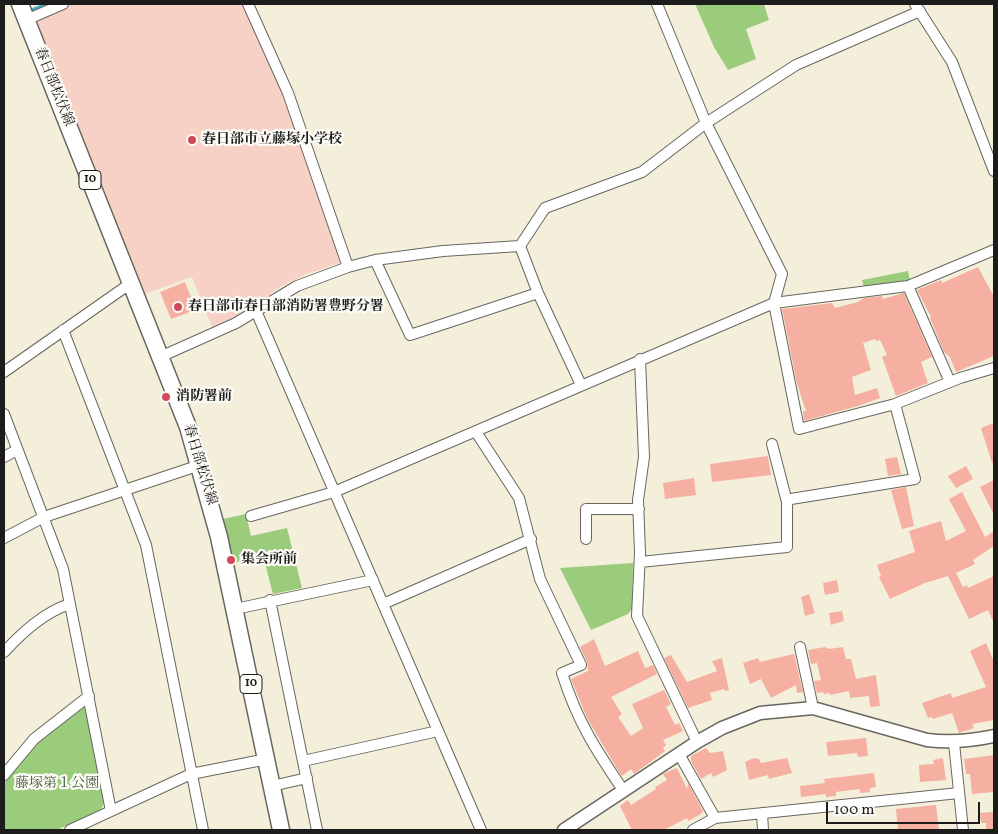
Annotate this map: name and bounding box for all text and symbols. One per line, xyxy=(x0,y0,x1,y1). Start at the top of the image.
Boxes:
street label: 春日部松伏線 xyxy=(29,45,77,129)
place label: 春日部市立藤塚小学校 xyxy=(202,132,342,148)
marker: 春日部市立藤塚小学校 xyxy=(186,134,198,146)
road number: 10 xyxy=(79,170,101,190)
place label: 春日部市春日部消防署豊野分署 xyxy=(188,299,384,315)
marker: 春日部市春日部消防署豊野分署 xyxy=(172,301,184,313)
place label: 消防署前 xyxy=(176,389,232,405)
marker: 消防署前 xyxy=(160,391,172,403)
street label: 春日部松伏線 xyxy=(179,422,219,508)
place label: 集会所前 xyxy=(241,552,297,568)
marker: 集会所前 xyxy=(225,554,237,566)
road number: 10 xyxy=(240,674,262,694)
park label: 藤塚第１公園 xyxy=(15,776,99,792)
scale bar xyxy=(828,792,982,824)
text: 100 m xyxy=(834,800,874,821)

